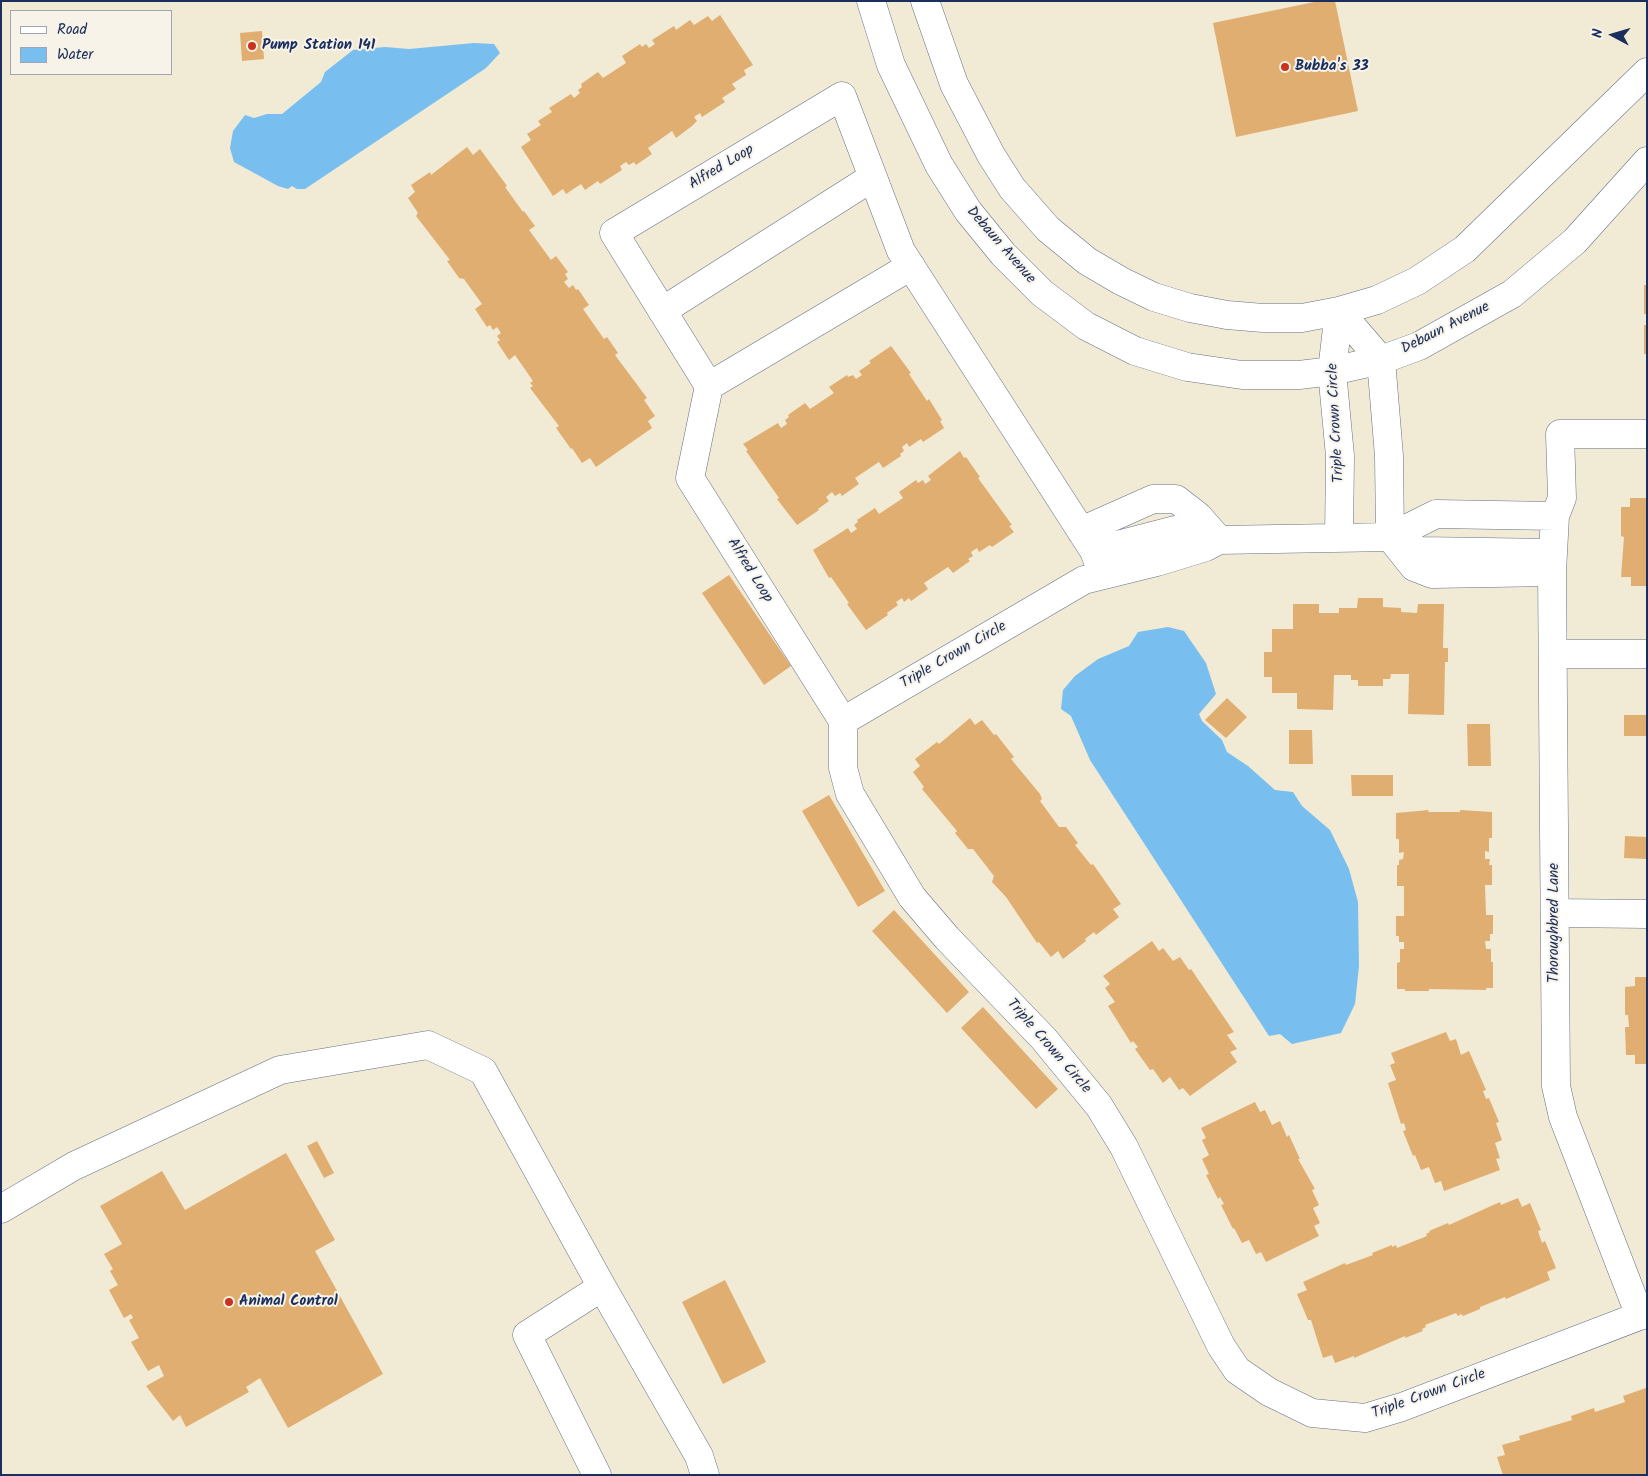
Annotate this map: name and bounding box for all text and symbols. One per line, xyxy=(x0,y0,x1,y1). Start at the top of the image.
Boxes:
legend xyxy=(10,10,172,75)
north arrow xyxy=(1588,10,1638,60)
text: Road xyxy=(57,18,87,42)
text: N xyxy=(1587,28,1609,39)
place label: Pump Station 141 xyxy=(262,37,375,55)
marker: Pump Station 141 xyxy=(246,40,258,52)
text: Water xyxy=(57,43,93,67)
place label: Bubba's 33 xyxy=(1295,58,1369,76)
marker: Bubba's 33 xyxy=(1279,61,1291,73)
street label: Alfred Loop xyxy=(686,142,758,194)
street label: Debaun Avenue xyxy=(961,204,1039,288)
street label: Debaun Avenue xyxy=(1399,299,1493,359)
street label: Triple Crown Circle xyxy=(1325,363,1349,483)
street label: Alfred Loop xyxy=(722,535,776,607)
street label: Triple Crown Circle xyxy=(898,618,1010,694)
street label: Thoroughbred Lane xyxy=(1546,863,1564,983)
street label: Triple Crown Circle xyxy=(1002,996,1094,1098)
place label: Animal Control xyxy=(239,1293,338,1311)
marker: Animal Control xyxy=(223,1296,235,1308)
street label: Triple Crown Circle xyxy=(1370,1366,1488,1424)

